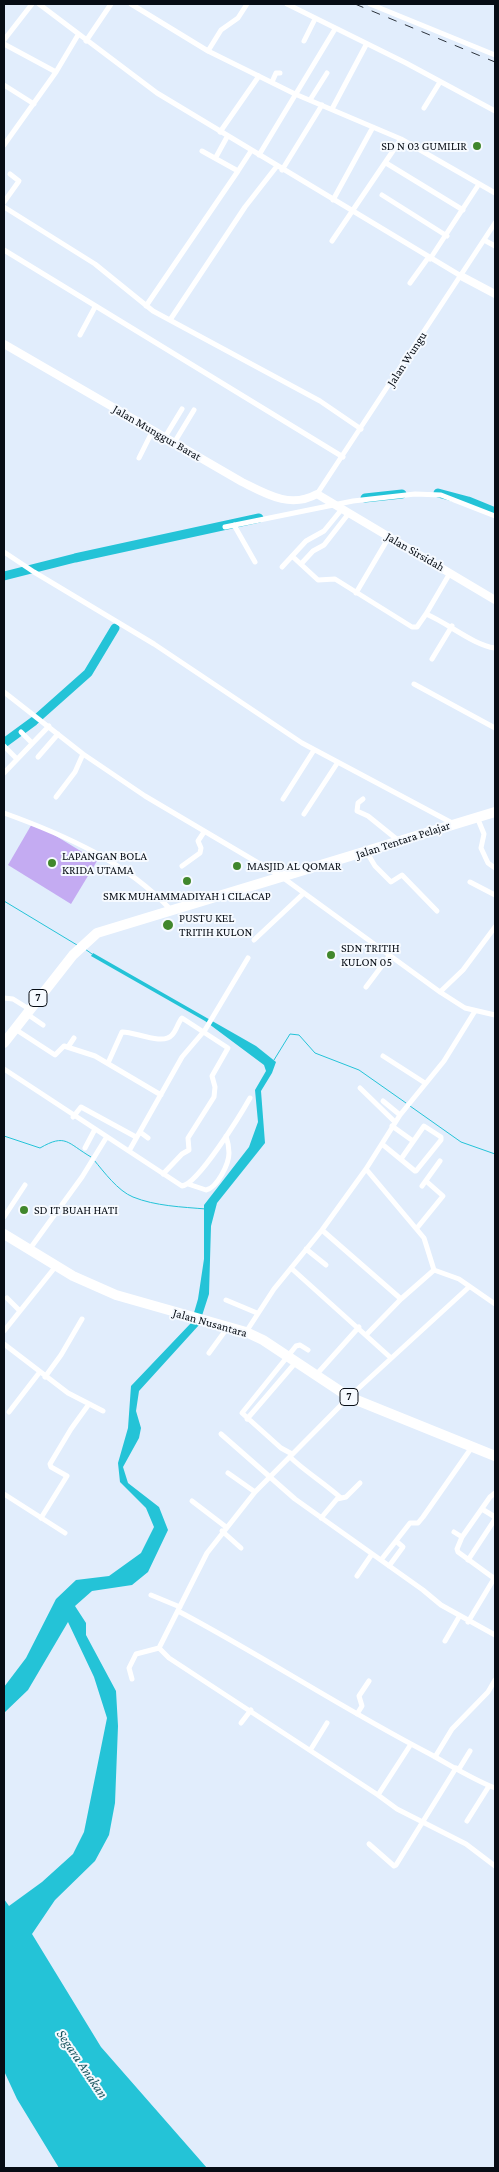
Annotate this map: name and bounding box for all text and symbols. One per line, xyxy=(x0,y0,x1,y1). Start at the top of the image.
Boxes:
place label: SD N 03 GUMILIR xyxy=(381,139,467,153)
marker: SD N 03 GUMILIR xyxy=(471,140,483,152)
street label: Jalan Wungu xyxy=(384,329,430,389)
street label: Jalan Munggur Barat xyxy=(110,402,204,464)
street label: Jalan Sirsidah xyxy=(383,529,447,575)
street label: Jalan Tentara Pelajar xyxy=(354,818,452,862)
place label: LAPANGAN BOLA KRIDA UTAMA xyxy=(62,849,147,877)
marker: LAPANGAN BOLA KRIDA UTAMA xyxy=(46,857,58,869)
place label: MASJID AL QOMAR xyxy=(247,859,341,873)
marker: MASJID AL QOMAR xyxy=(231,860,243,872)
marker: SMK MUHAMMADIYAH 1 CILACAP xyxy=(181,875,193,887)
place label: SMK MUHAMMADIYAH 1 CILACAP xyxy=(103,889,271,903)
place label: PUSTU KEL TRITIH KULON xyxy=(179,911,252,939)
marker: PUSTU KEL TRITIH KULON xyxy=(161,918,175,932)
place label: SDN TRITIH KULON 05 xyxy=(341,941,400,969)
marker: SDN TRITIH KULON 05 xyxy=(325,949,337,961)
road number: 7 xyxy=(29,990,47,1006)
place label: SD IT BUAH HATI xyxy=(34,1203,118,1217)
marker: SD IT BUAH HATI xyxy=(18,1204,30,1216)
street label: Jalan Nusantara xyxy=(171,1306,249,1340)
road number: 7 xyxy=(340,1388,358,1405)
water label: Segara Anakan xyxy=(53,2026,111,2102)

